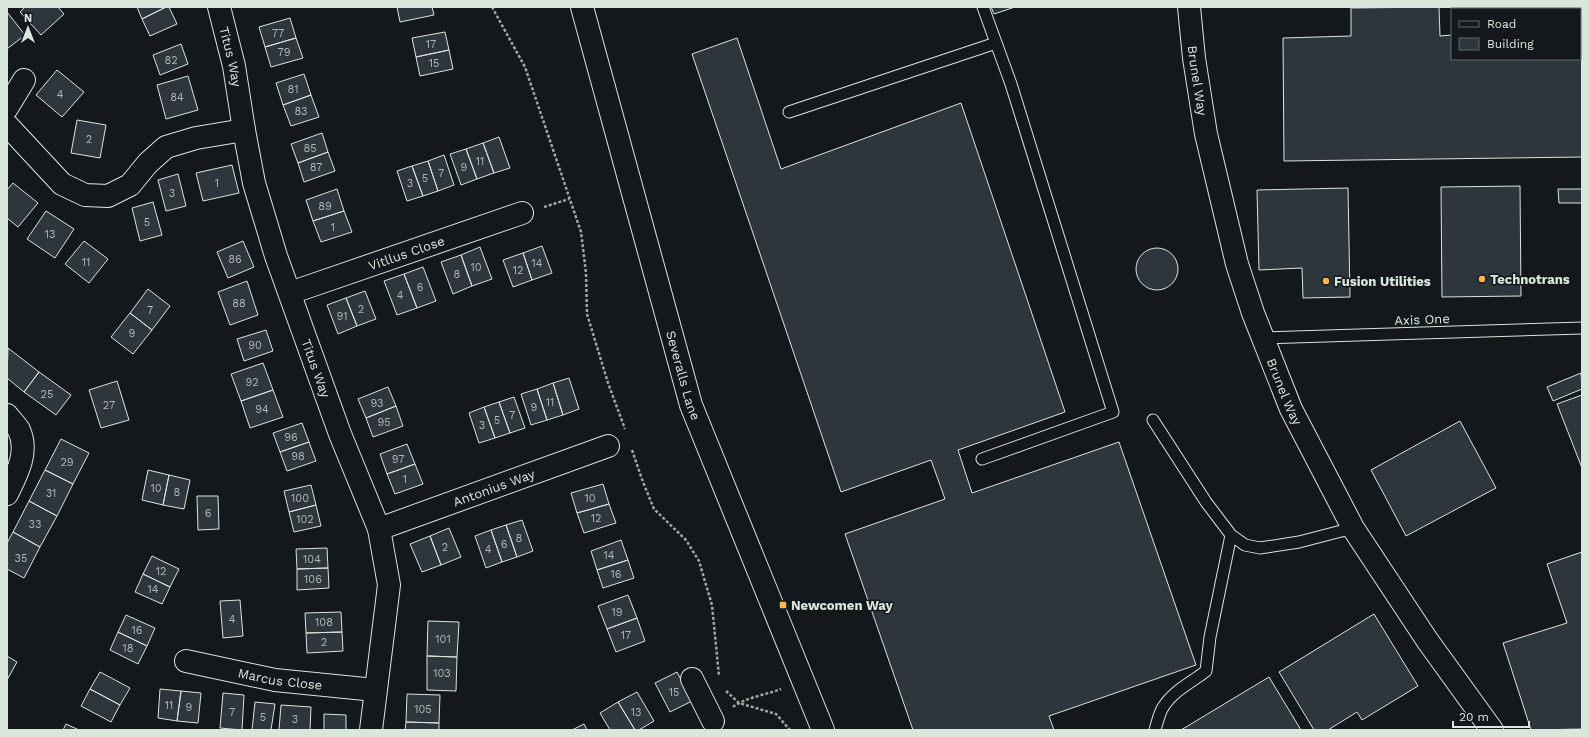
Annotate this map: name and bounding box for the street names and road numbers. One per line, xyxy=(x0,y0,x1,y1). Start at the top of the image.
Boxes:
street label: Titus Way xyxy=(216,25,244,88)
street label: Brunel Way xyxy=(1185,45,1210,117)
street label: Vitllus Close xyxy=(366,233,447,273)
street label: Axis One xyxy=(1394,311,1450,328)
street label: Severalls Lane xyxy=(663,329,703,422)
street label: Titus Way xyxy=(298,337,333,400)
street label: Brunel Way xyxy=(1264,356,1305,428)
street label: Antonius Way xyxy=(451,466,537,510)
street label: Marcus Close xyxy=(237,665,323,693)

